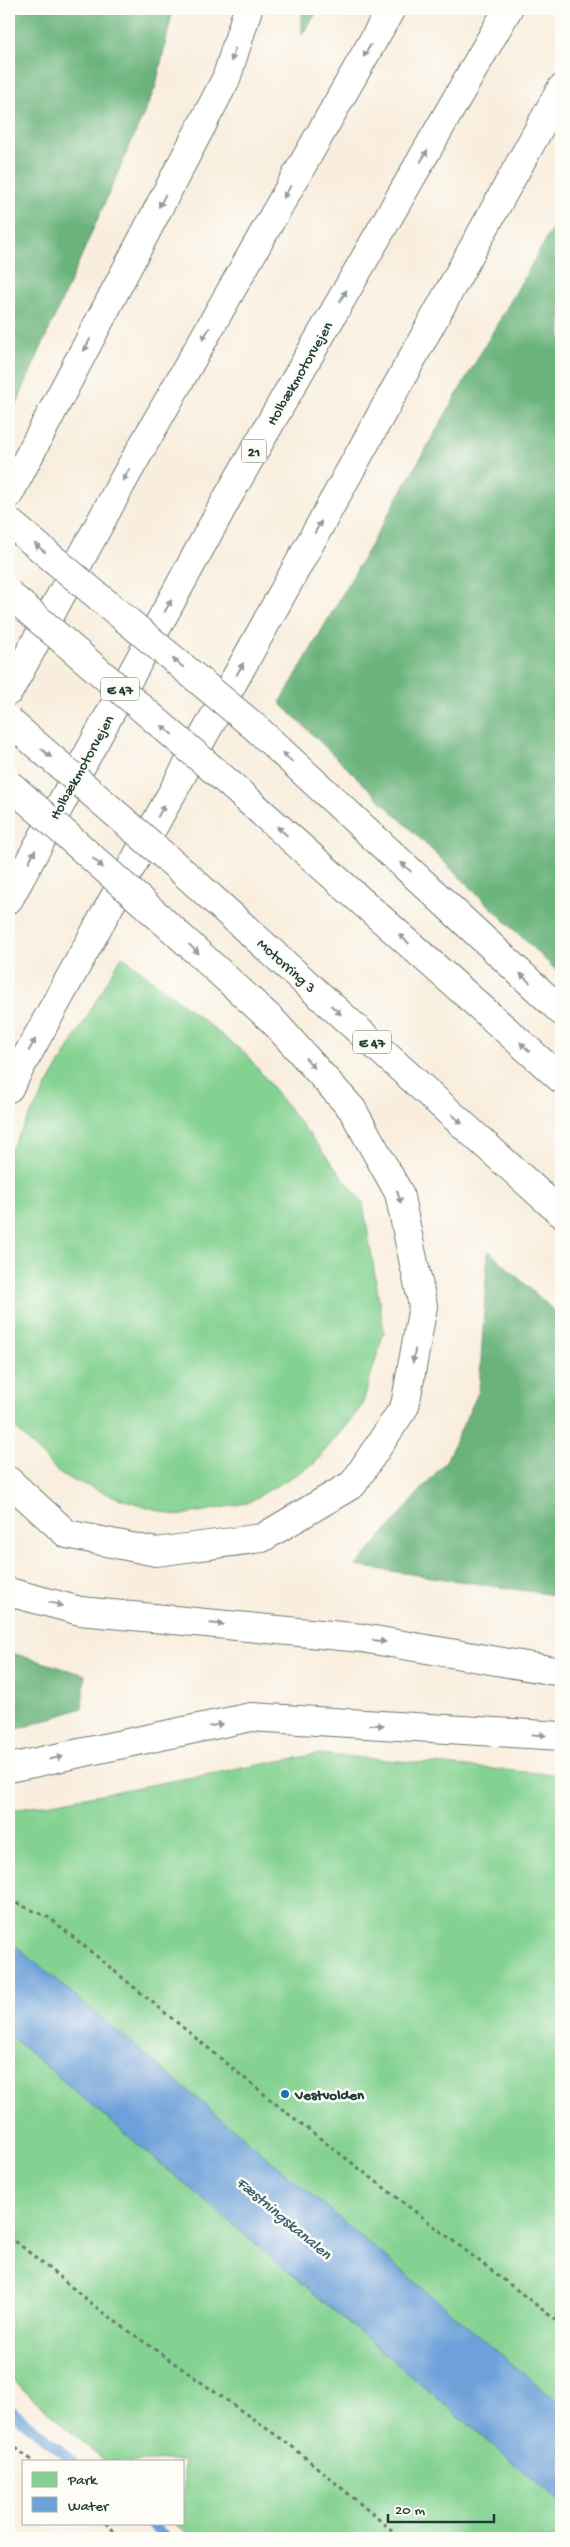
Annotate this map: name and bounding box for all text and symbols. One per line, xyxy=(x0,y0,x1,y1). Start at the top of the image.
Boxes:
one-way arrow xyxy=(363,44,371,59)
one-way arrow xyxy=(229,48,237,63)
one-way arrow xyxy=(419,149,428,162)
one-way arrow xyxy=(282,186,291,199)
one-way arrow xyxy=(158,194,166,208)
one-way arrow xyxy=(338,290,347,303)
street label: Holbækmotorvejen xyxy=(264,319,338,429)
one-way arrow xyxy=(202,327,211,340)
one-way arrow xyxy=(83,338,91,352)
road number: 21 xyxy=(242,440,266,462)
one-way arrow xyxy=(122,467,130,482)
one-way arrow xyxy=(314,520,323,533)
one-way arrow xyxy=(34,542,46,554)
one-way arrow xyxy=(164,599,173,612)
one-way arrow xyxy=(172,658,185,669)
one-way arrow xyxy=(236,661,244,676)
road number: E 47 xyxy=(101,678,139,701)
street label: Holbækmotorvejen xyxy=(46,712,119,824)
one-way arrow xyxy=(162,724,174,736)
one-way arrow xyxy=(39,747,51,759)
one-way arrow xyxy=(281,751,293,763)
one-way arrow xyxy=(157,804,166,818)
one-way arrow xyxy=(276,825,289,836)
one-way arrow xyxy=(28,849,36,863)
one-way arrow xyxy=(91,857,103,869)
one-way arrow xyxy=(401,861,413,873)
one-way arrow xyxy=(398,933,410,945)
street label: Motorring 3 xyxy=(253,935,319,998)
one-way arrow xyxy=(187,943,199,955)
one-way arrow xyxy=(520,972,532,984)
one-way arrow xyxy=(330,1004,342,1016)
road number: E 47 xyxy=(353,1030,391,1054)
one-way arrow xyxy=(28,1039,37,1052)
one-way arrow xyxy=(519,1041,531,1053)
one-way arrow xyxy=(304,1056,316,1068)
one-way arrow xyxy=(450,1113,463,1124)
one-way arrow xyxy=(395,1190,403,1205)
one-way arrow xyxy=(409,1348,417,1364)
one-way arrow xyxy=(48,1601,63,1609)
one-way arrow xyxy=(209,1620,225,1628)
one-way arrow xyxy=(371,1637,387,1645)
one-way arrow xyxy=(208,1720,224,1728)
one-way arrow xyxy=(369,1721,385,1729)
one-way arrow xyxy=(532,1731,548,1739)
one-way arrow xyxy=(49,1754,64,1762)
place label: Vestvolden xyxy=(294,2087,365,2105)
marker: Vestvolden xyxy=(279,2088,291,2100)
water label: Fæstningskanalen xyxy=(231,2174,335,2265)
legend xyxy=(22,2460,185,2524)
text: Park xyxy=(67,2472,98,2490)
scale bar xyxy=(388,2492,494,2524)
text: Water xyxy=(68,2498,110,2516)
text: 20 m xyxy=(395,2502,425,2520)

